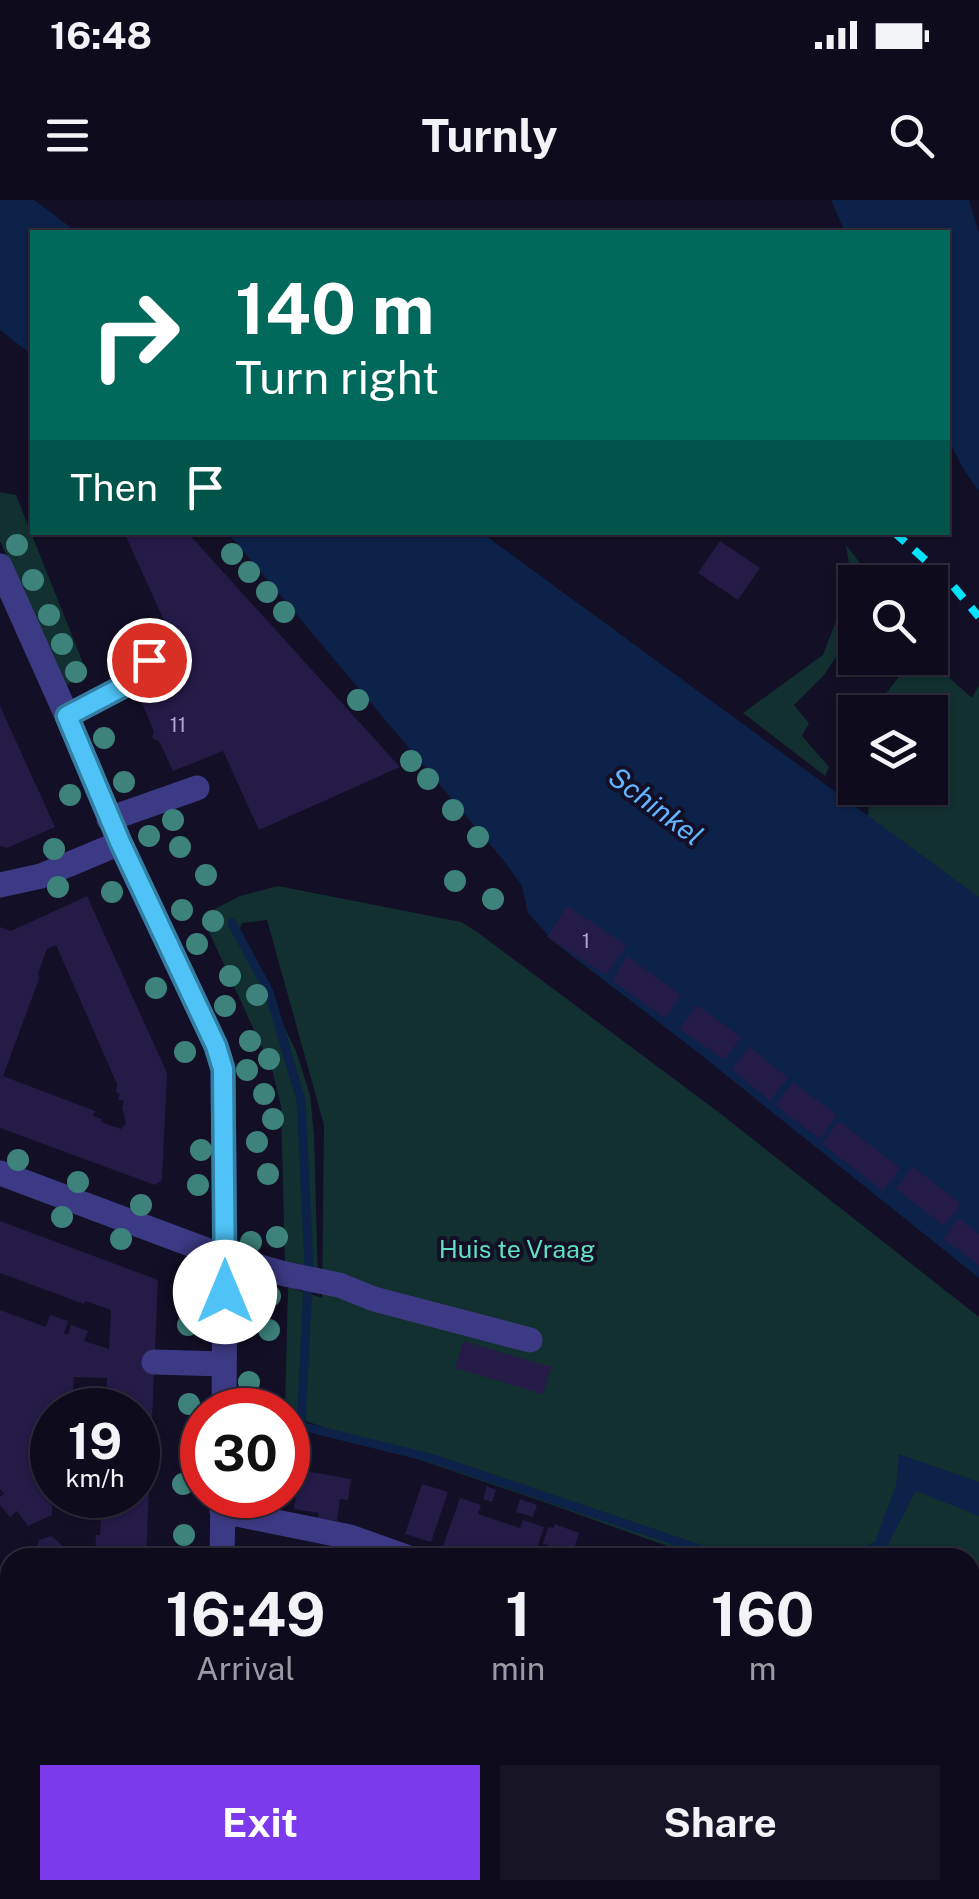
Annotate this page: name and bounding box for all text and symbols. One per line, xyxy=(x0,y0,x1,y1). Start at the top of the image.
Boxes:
text: 16:48 xyxy=(50,13,152,58)
icon: menu xyxy=(40,108,95,163)
icon: search xyxy=(884,108,939,163)
text: Turnly xyxy=(421,109,558,162)
text: 140 m xyxy=(235,267,434,350)
icon: right xyxy=(70,270,200,400)
text: Turn right xyxy=(235,351,439,404)
icon: arrive xyxy=(178,460,233,515)
text: Then xyxy=(70,465,158,510)
map controls xyxy=(838,565,948,805)
button: search xyxy=(838,565,948,675)
pin xyxy=(107,618,192,703)
icon: arrive xyxy=(122,633,177,688)
button: layers xyxy=(838,695,948,805)
house number: 11 xyxy=(170,713,186,737)
water label: Schinkel xyxy=(603,760,710,852)
house number: 1 xyxy=(582,929,590,953)
park label: Huis te Vraag xyxy=(439,1234,595,1264)
position arrow xyxy=(173,1240,277,1344)
speed limit sign: 30 xyxy=(180,1388,310,1518)
text: 19 xyxy=(68,1411,122,1470)
text: km/h xyxy=(66,1463,124,1493)
text: 16:49 xyxy=(165,1579,326,1650)
text: 1 xyxy=(505,1579,531,1650)
text: 160 xyxy=(711,1579,815,1650)
text: Arrival xyxy=(196,1650,295,1687)
text: min xyxy=(491,1650,545,1687)
text: m xyxy=(749,1650,776,1687)
button: Exit xyxy=(40,1765,480,1880)
button: Share xyxy=(500,1765,940,1880)

